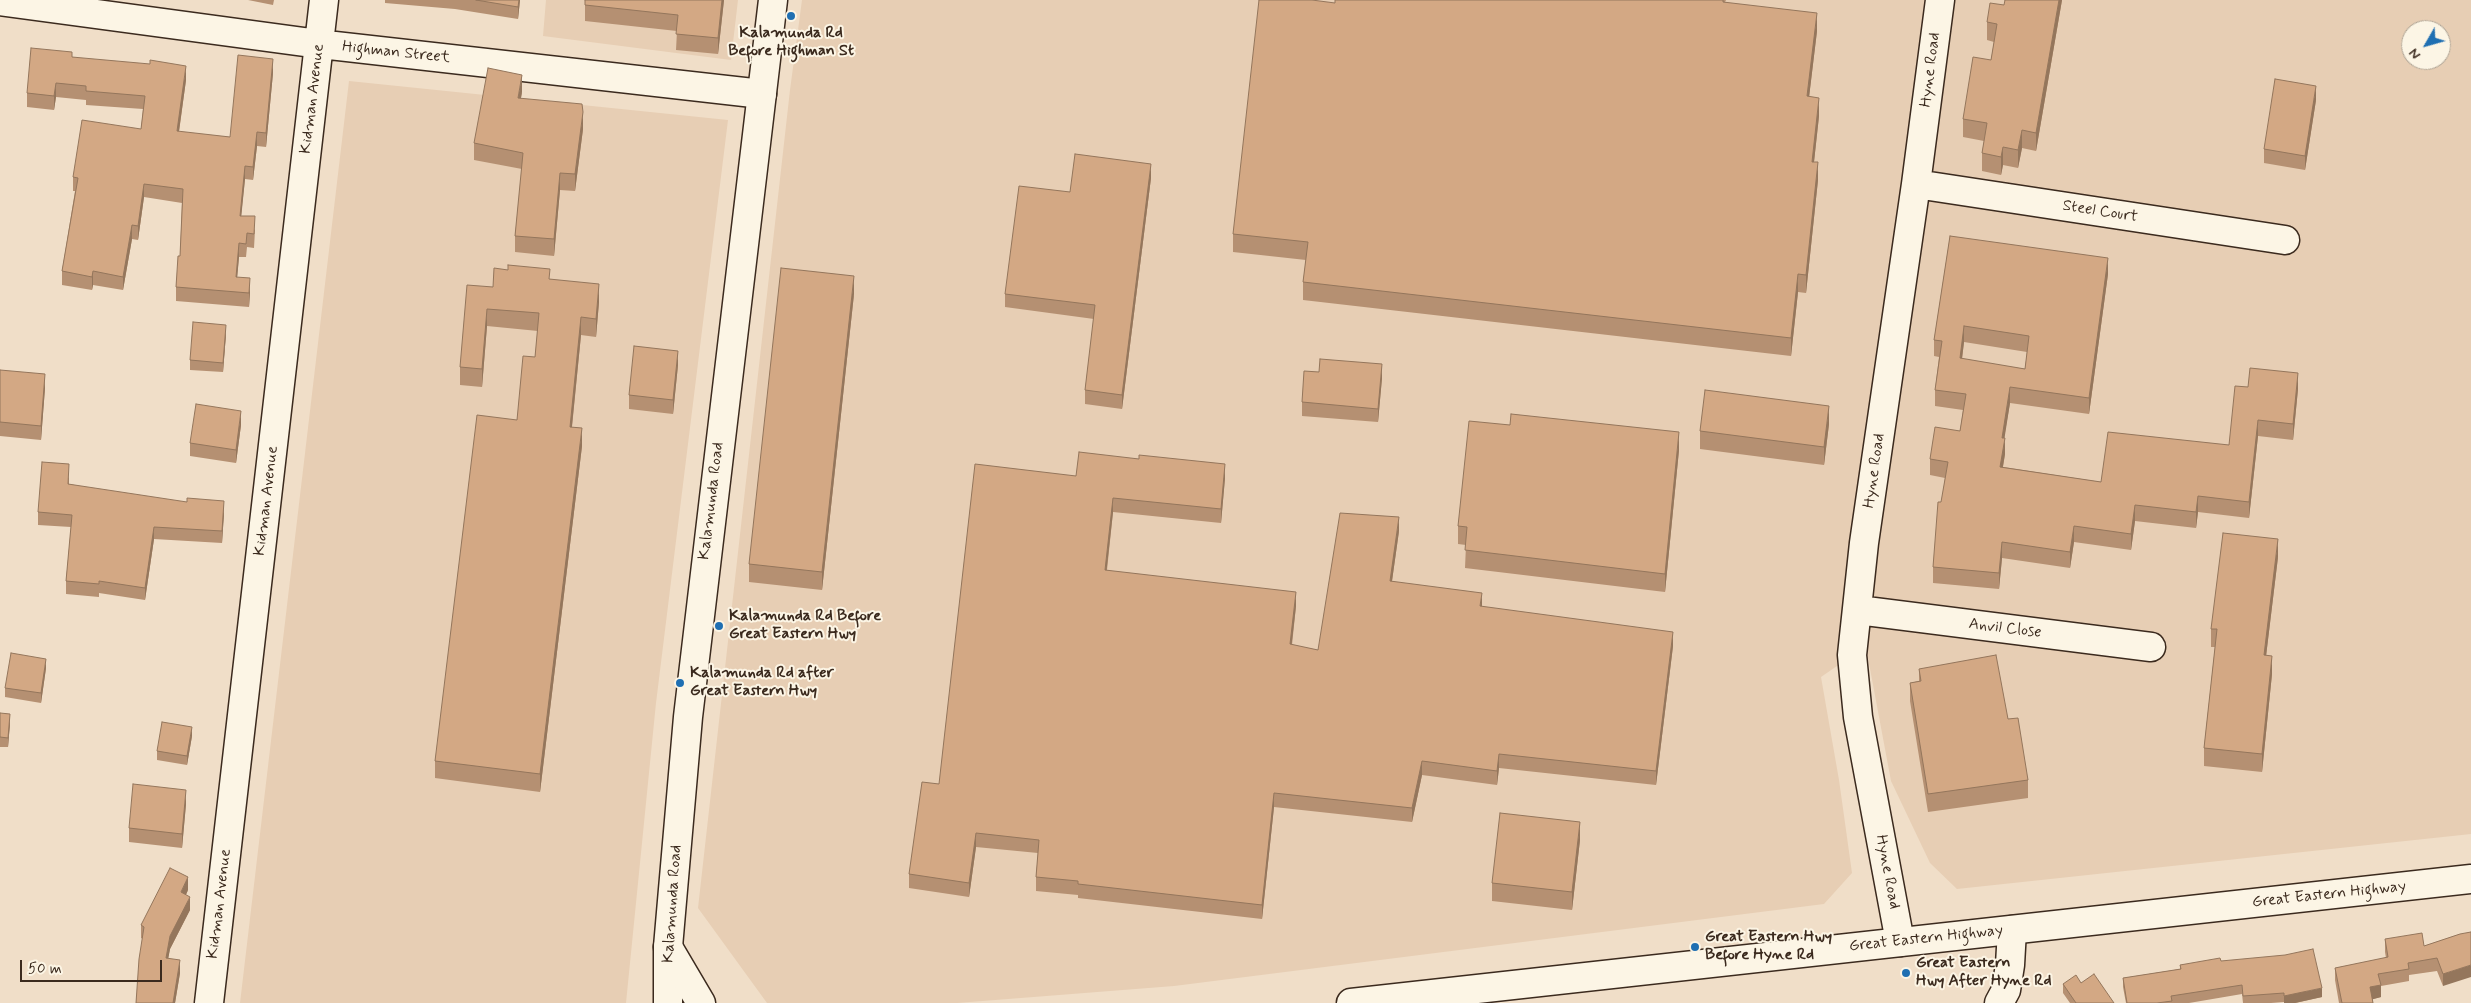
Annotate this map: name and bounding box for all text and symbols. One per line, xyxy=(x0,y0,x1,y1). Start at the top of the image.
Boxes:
marker: Kalamunda Rd Before Highman St xyxy=(785,10,797,22)
north arrow xyxy=(2401,20,2451,70)
place label: Kalamunda Rd Before Highman St xyxy=(728,24,854,62)
street label: Hyne Road xyxy=(1917,31,1945,109)
street label: Highman Street xyxy=(341,38,451,68)
street label: Kidman Avenue xyxy=(297,43,329,155)
text: N xyxy=(2405,44,2425,63)
street label: Steel Court xyxy=(2061,197,2139,227)
street label: Hyne Road xyxy=(1860,432,1890,510)
street label: Kalamunda Road xyxy=(695,441,729,561)
street label: Kidman Avenue xyxy=(251,445,283,557)
place label: Kalamunda Rd Before Great Eastern Hwy xyxy=(729,607,881,645)
street label: Anvil Close xyxy=(1968,615,2042,643)
marker: Kalamunda Rd Before Great Eastern Hwy xyxy=(713,620,725,632)
place label: Kalamunda Rd after Great Eastern Hwy xyxy=(690,664,834,702)
marker: Kalamunda Rd after Great Eastern Hwy xyxy=(674,677,686,689)
street label: Hyne Road xyxy=(1870,833,1904,911)
street label: Kalamunda Road xyxy=(659,844,687,964)
street label: Kidman Avenue xyxy=(204,848,236,960)
street label: Great Eastern Highway xyxy=(2251,877,2407,913)
street label: Great Eastern Highway xyxy=(1848,921,2004,957)
place label: Great Eastern Hwy Before Hyne Rd xyxy=(1705,928,1832,966)
marker: Great Eastern Hwy Before Hyne Rd xyxy=(1689,941,1701,953)
scale bar xyxy=(22,950,165,982)
place label: Great Eastern Hwy After Hyne Rd xyxy=(1916,954,2052,992)
text: 50 m xyxy=(28,959,62,979)
marker: Great Eastern Hwy After Hyne Rd xyxy=(1900,967,1912,979)

